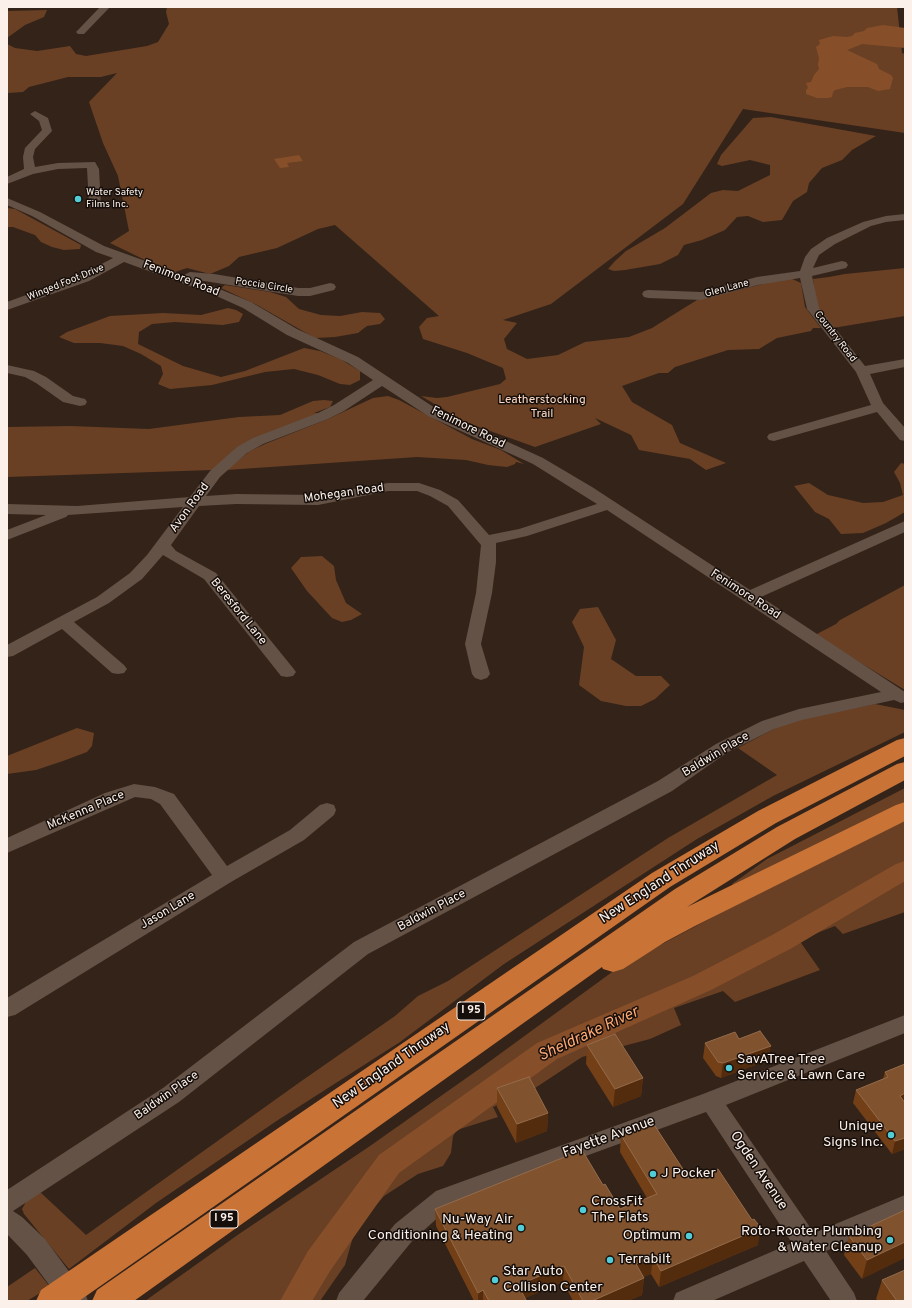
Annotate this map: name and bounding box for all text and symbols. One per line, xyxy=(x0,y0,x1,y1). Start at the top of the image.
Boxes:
place label: Water Safety Films Inc. xyxy=(86,187,143,210)
marker: Water Safety Films Inc. xyxy=(73,194,83,204)
street label: Fenimore Road xyxy=(141,258,221,300)
street label: Winged Foot Drive xyxy=(26,262,106,304)
street label: Poccia Circle xyxy=(234,276,294,296)
street label: Glen Lane xyxy=(704,277,750,301)
street label: Country Road xyxy=(811,309,859,365)
park label: Leatherstocking Trail xyxy=(498,394,586,422)
street label: Fenimore Road xyxy=(429,404,507,452)
street label: Avon Road xyxy=(167,480,213,536)
street label: Mohegan Road xyxy=(303,481,385,507)
street label: Fenimore Road xyxy=(707,567,783,623)
street label: Beresford Lane xyxy=(207,576,269,648)
street label: Baldwin Place xyxy=(680,729,752,781)
street label: McKenna Place xyxy=(45,788,127,834)
street label: New England Thruway xyxy=(597,838,723,928)
street label: Baldwin Place xyxy=(395,887,469,935)
street label: Jason Lane xyxy=(138,889,198,933)
road number: I 95 xyxy=(457,1002,485,1020)
water label: Sheldrake River xyxy=(536,1003,642,1067)
street label: New England Thruway xyxy=(330,1019,454,1113)
place label: SavATree Tree Service & Lawn Care xyxy=(737,1052,865,1084)
marker: SavATree Tree Service & Lawn Care xyxy=(724,1063,734,1073)
street label: Baldwin Place xyxy=(132,1069,202,1123)
street label: Fayette Avenue xyxy=(561,1114,657,1162)
place label: Unique Signs Inc. xyxy=(823,1119,883,1152)
street label: Ogden Avenue xyxy=(725,1128,791,1214)
marker: Unique Signs Inc. xyxy=(886,1130,896,1140)
place label: J Pocker xyxy=(661,1166,716,1182)
marker: J Pocker xyxy=(648,1169,658,1179)
place label: CrossFit The Flats xyxy=(591,1194,648,1226)
marker: CrossFit The Flats xyxy=(578,1205,588,1215)
road number: I 95 xyxy=(210,1210,238,1228)
place label: Nu-Way Air Conditioning & Heating xyxy=(368,1212,513,1244)
marker: Nu-Way Air Conditioning & Heating xyxy=(516,1223,526,1233)
place label: Roto-Rooter Plumbing & Water Cleanup xyxy=(741,1224,882,1256)
place label: Optimum xyxy=(623,1228,681,1244)
marker: Optimum xyxy=(684,1231,694,1241)
marker: Roto-Rooter Plumbing & Water Cleanup xyxy=(885,1235,895,1245)
place label: Terrabilt xyxy=(618,1252,671,1268)
marker: Terrabilt xyxy=(605,1255,615,1265)
place label: Star Auto Collision Center xyxy=(503,1264,603,1296)
marker: Star Auto Collision Center xyxy=(490,1275,500,1285)

